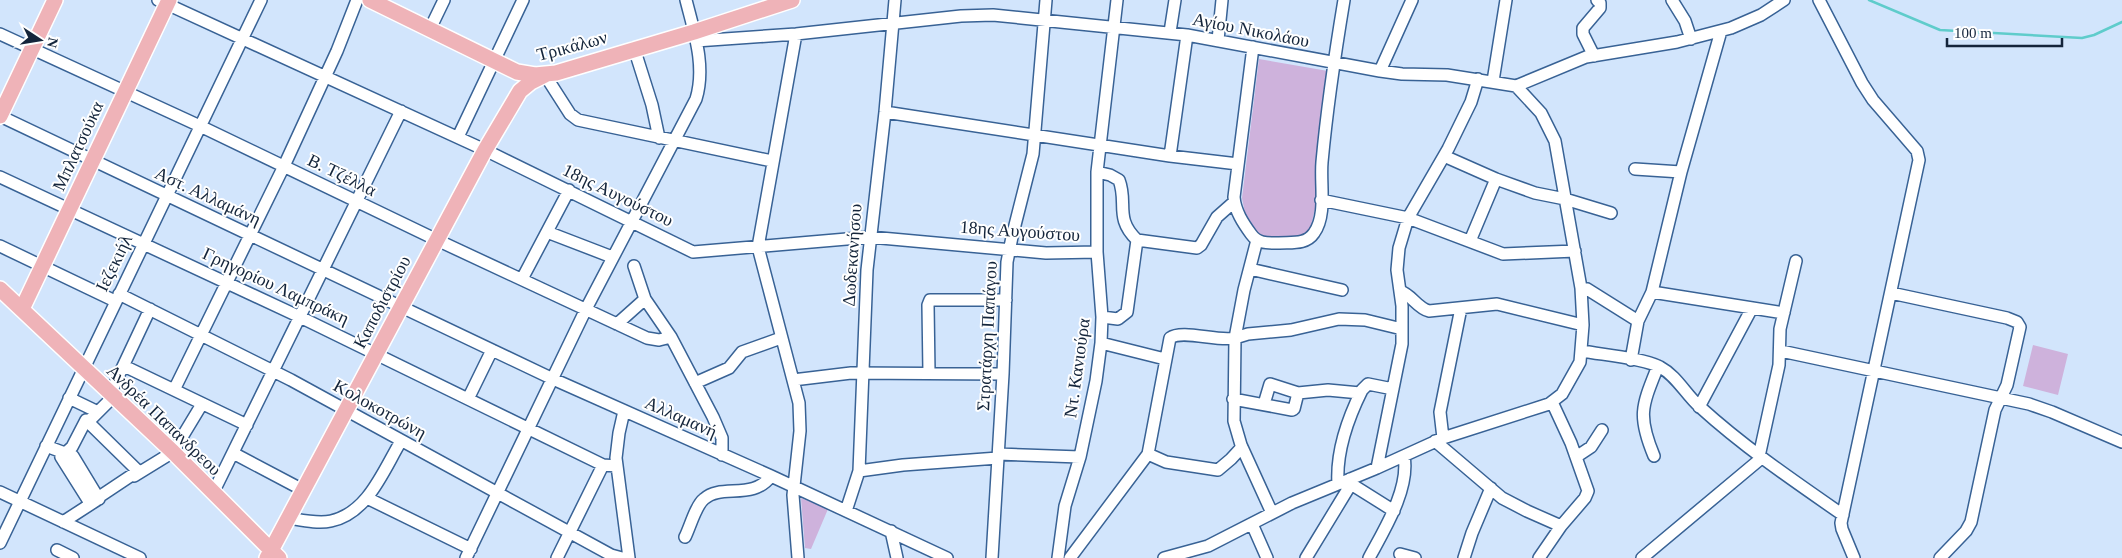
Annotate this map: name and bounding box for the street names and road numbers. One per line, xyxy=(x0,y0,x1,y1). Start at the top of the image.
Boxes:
street label: Αγίου Νικολάου xyxy=(1191,9,1311,51)
street label: Τρικάλων xyxy=(535,27,609,65)
street label: Μπλατσούκα xyxy=(49,98,108,194)
street label: Β. Τζέλλα xyxy=(305,150,380,200)
street label: 18ης Αυγούστου xyxy=(559,160,677,230)
street label: Αστ. Αλλαμάνη xyxy=(152,163,264,229)
street label: Δωδεκανήσου xyxy=(838,203,866,307)
street label: 18ης Αυγούστου xyxy=(959,217,1081,245)
street label: Ιεζεκιήλ xyxy=(92,231,136,295)
street label: Γρηγορίου Λαμπράκη xyxy=(200,243,352,329)
street label: Καποδιστρίου xyxy=(349,252,415,352)
street label: Στρατάρχη Παπάγου xyxy=(973,260,1001,412)
street label: Ντ. Κανιούρα xyxy=(1060,316,1094,419)
street label: Ανδρέα Παπανδρεου xyxy=(103,360,225,480)
street label: Κολοκοτρώνη xyxy=(330,375,430,443)
street label: Αλλαμανή xyxy=(642,392,720,442)

